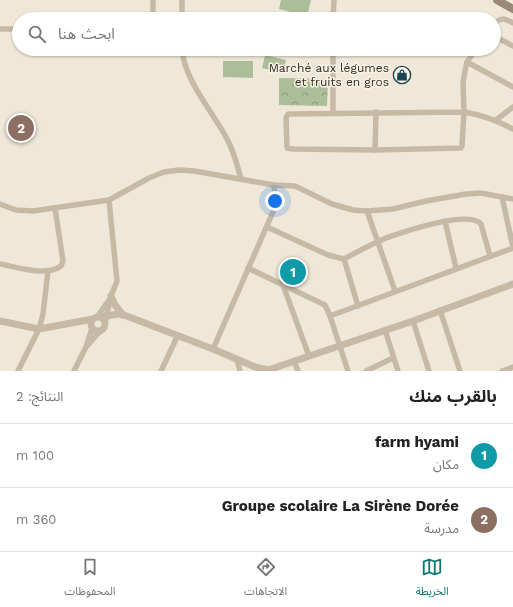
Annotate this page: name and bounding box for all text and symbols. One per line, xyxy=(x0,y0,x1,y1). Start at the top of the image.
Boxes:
search box xyxy=(12,12,501,56)
icon: search xyxy=(26,23,48,45)
text: ابحث هنا xyxy=(58,25,115,43)
place label: Marché aux légumes et fruits en gros xyxy=(269,61,389,89)
shop icon: Marché aux légumes et fruits en gros xyxy=(392,65,412,85)
pin: 2 xyxy=(8,113,34,143)
your location xyxy=(265,191,285,211)
pin: 1 xyxy=(280,257,306,287)
text: بالقرب منك xyxy=(409,386,497,406)
text: النتائج: 2 xyxy=(16,389,63,404)
text: farm hyami xyxy=(375,433,459,451)
text: 100 m xyxy=(16,448,54,463)
text: 1 xyxy=(481,448,487,463)
text: مكان xyxy=(433,457,459,472)
text: Groupe scolaire La Sirène Dorée xyxy=(222,497,459,515)
text: 360 m xyxy=(16,512,56,527)
text: 2 xyxy=(480,512,488,527)
text: مدرسة xyxy=(424,521,459,536)
tab: المحفوظات xyxy=(64,556,115,603)
tab: الاتجاهات xyxy=(244,556,287,603)
tab: الخريطة xyxy=(416,556,449,603)

